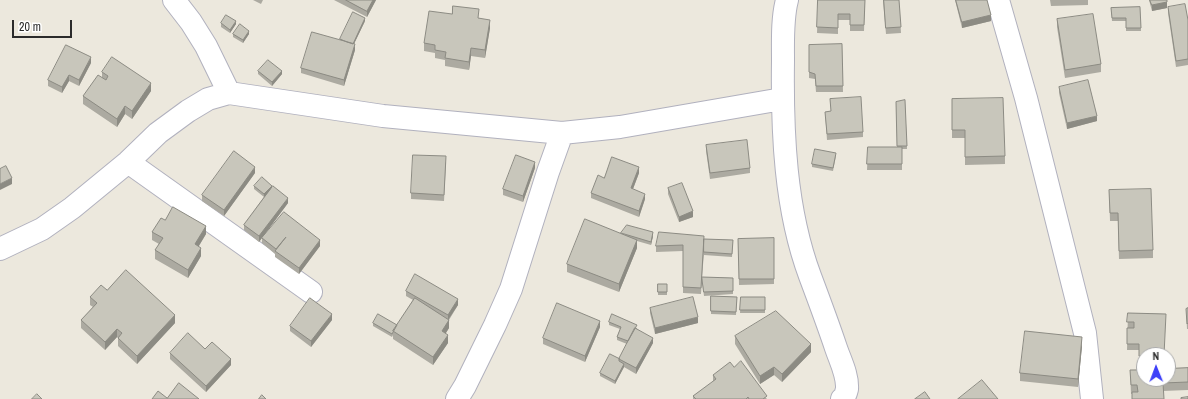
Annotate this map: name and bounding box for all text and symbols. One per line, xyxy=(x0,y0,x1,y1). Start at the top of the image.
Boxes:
scale bar xyxy=(14,12,74,38)
text: 20 m xyxy=(19,19,41,35)
north arrow xyxy=(1136,347,1176,387)
text: N xyxy=(1152,349,1159,363)

